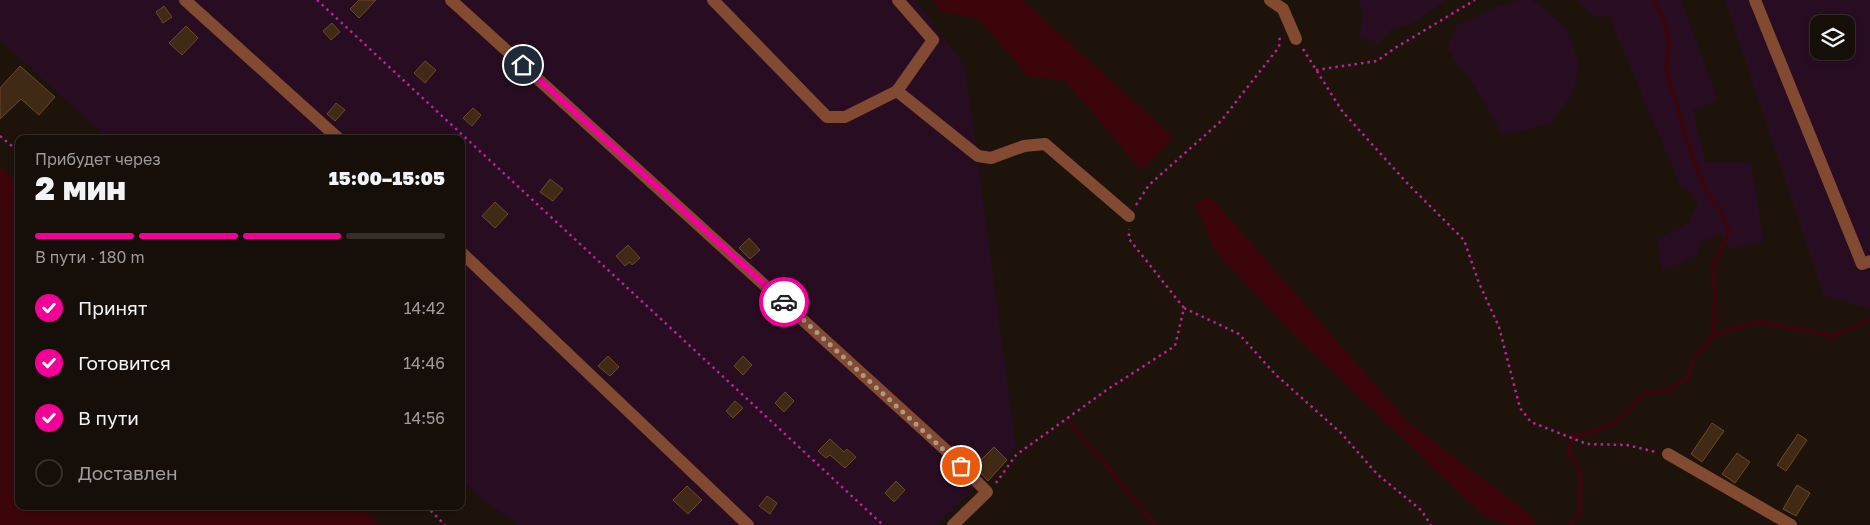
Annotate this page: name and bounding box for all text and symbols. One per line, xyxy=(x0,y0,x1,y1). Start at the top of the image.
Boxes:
map controls xyxy=(1810,15,1855,60)
button: layers xyxy=(1810,15,1855,60)
pin xyxy=(502,44,544,86)
icon: home xyxy=(509,51,537,79)
text: Прибудет через xyxy=(35,149,161,169)
text: 15:00–15:05 xyxy=(329,166,445,189)
text: 2 мин xyxy=(35,169,126,207)
text: В пути · 180 m xyxy=(35,247,145,267)
courier xyxy=(759,277,809,327)
icon: car xyxy=(770,288,798,316)
icon: check xyxy=(35,294,63,322)
text: Принят xyxy=(78,296,147,319)
text: 14:42 xyxy=(404,298,445,318)
icon: check xyxy=(35,349,63,377)
text: Готовится xyxy=(78,351,171,374)
text: 14:46 xyxy=(403,353,445,373)
icon: check xyxy=(35,404,63,432)
text: В пути xyxy=(78,406,139,429)
text: 14:56 xyxy=(404,408,445,428)
pin xyxy=(940,445,982,487)
icon: bag xyxy=(947,452,975,480)
text: Доставлен xyxy=(78,461,178,484)

